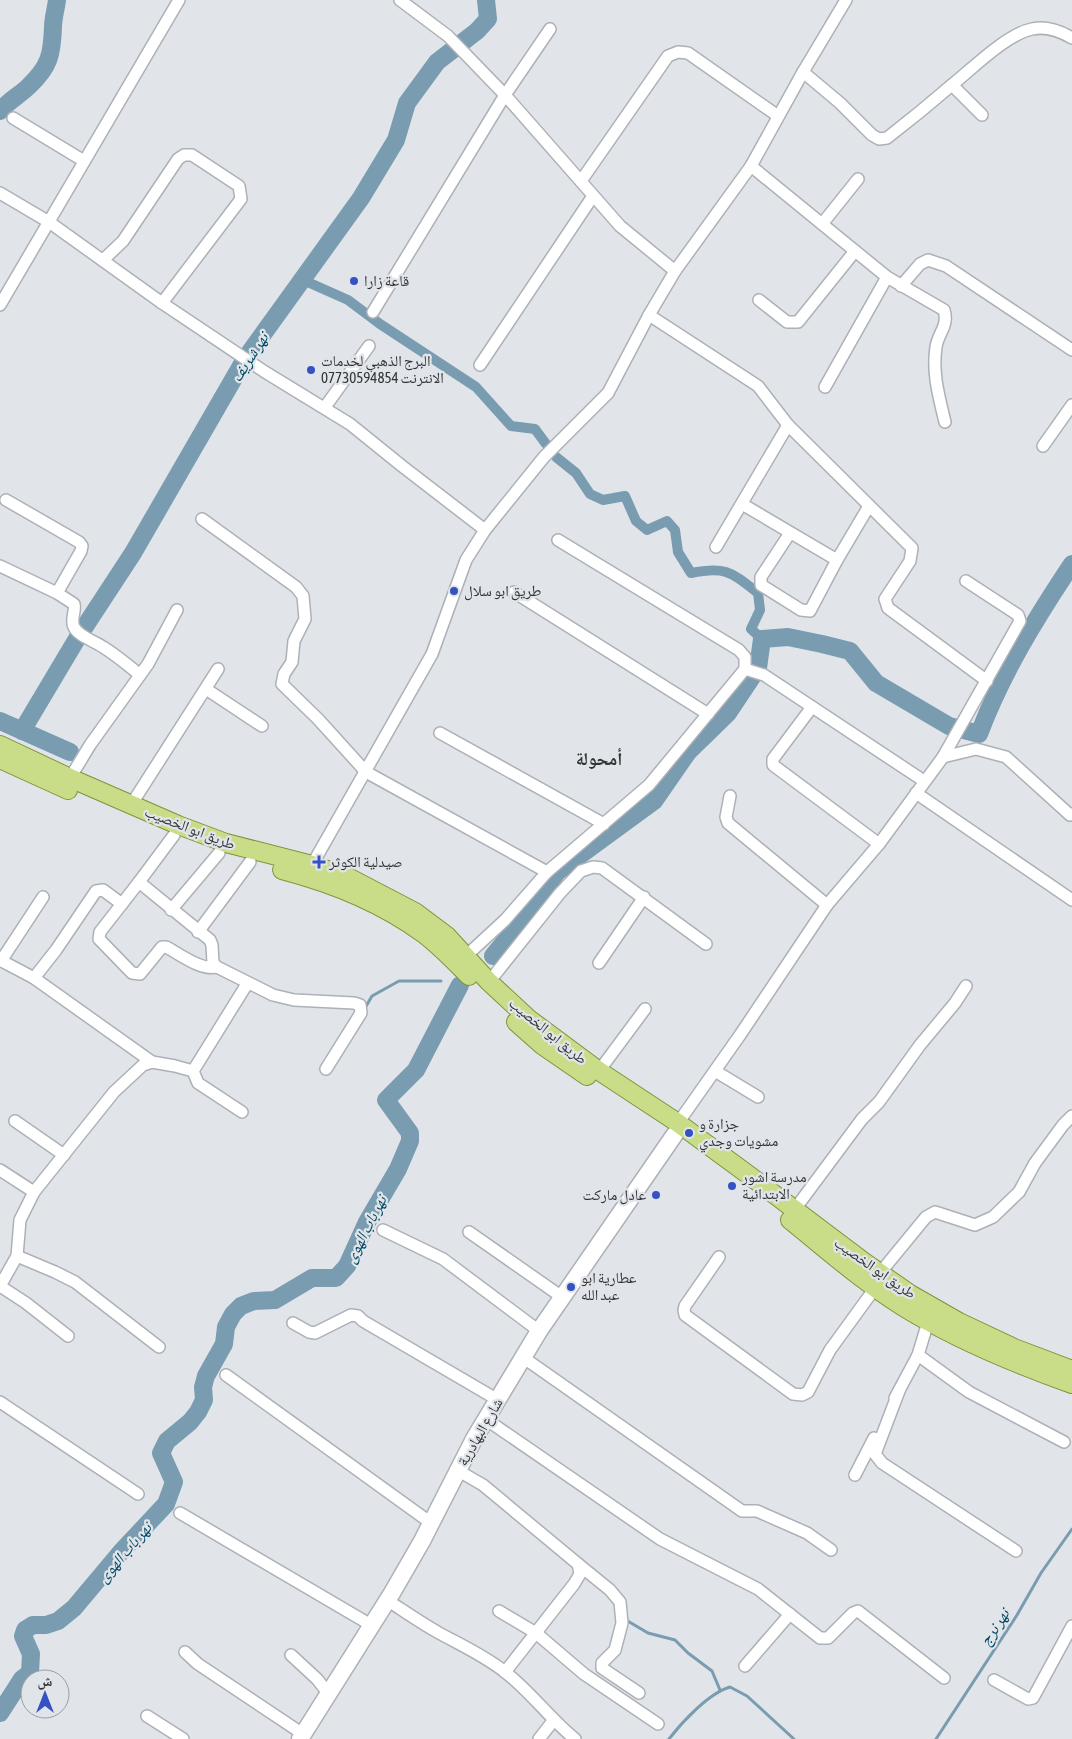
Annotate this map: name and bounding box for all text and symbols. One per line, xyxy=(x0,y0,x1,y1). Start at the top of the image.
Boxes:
place label: قاعة زارا xyxy=(364,272,409,290)
marker: قاعة زارا xyxy=(348,275,360,287)
water label: نهر شريف xyxy=(227,327,274,385)
place label: البرج الذهبي لخدمات الانترنت 07730594854 xyxy=(321,352,444,387)
marker: البرج الذهبي لخدمات الانترنت 07730594854 xyxy=(305,364,317,376)
place label: طريق ابو سلال xyxy=(464,582,542,601)
marker: طريق ابو سلال xyxy=(448,585,460,597)
district label: أمحولة xyxy=(576,748,622,769)
street label: طريق ابو الخصيب xyxy=(142,802,238,855)
place label: صيدلية الكوثر xyxy=(328,853,403,871)
marker: صيدلية الكوثر xyxy=(313,856,325,868)
street label: طريق ابو الخصيب xyxy=(505,994,591,1069)
place label: جزارة و مشويات وجدي xyxy=(699,1115,778,1153)
marker: جزارة و مشويات وجدي xyxy=(683,1127,695,1139)
place label: مدرسة اشور الابتدائية xyxy=(741,1168,807,1202)
marker: مدرسة اشور الابتدائية xyxy=(726,1180,738,1192)
place label: عادل ماركت xyxy=(583,1186,646,1205)
marker: عادل ماركت xyxy=(650,1189,662,1201)
water label: نهر باب الهوى xyxy=(340,1190,393,1266)
street label: طريق ابو الخصيب xyxy=(830,1233,919,1304)
place label: عطارية ابو عبد الله xyxy=(581,1269,637,1303)
marker: عطارية ابو عبد الله xyxy=(565,1281,577,1293)
street label: شارع البهادرية xyxy=(453,1395,508,1470)
water label: نهر باب الهوى xyxy=(93,1517,158,1587)
water label: نهر نرج xyxy=(976,1603,1016,1650)
north arrow xyxy=(20,1669,70,1719)
text: ش xyxy=(38,1673,53,1690)

